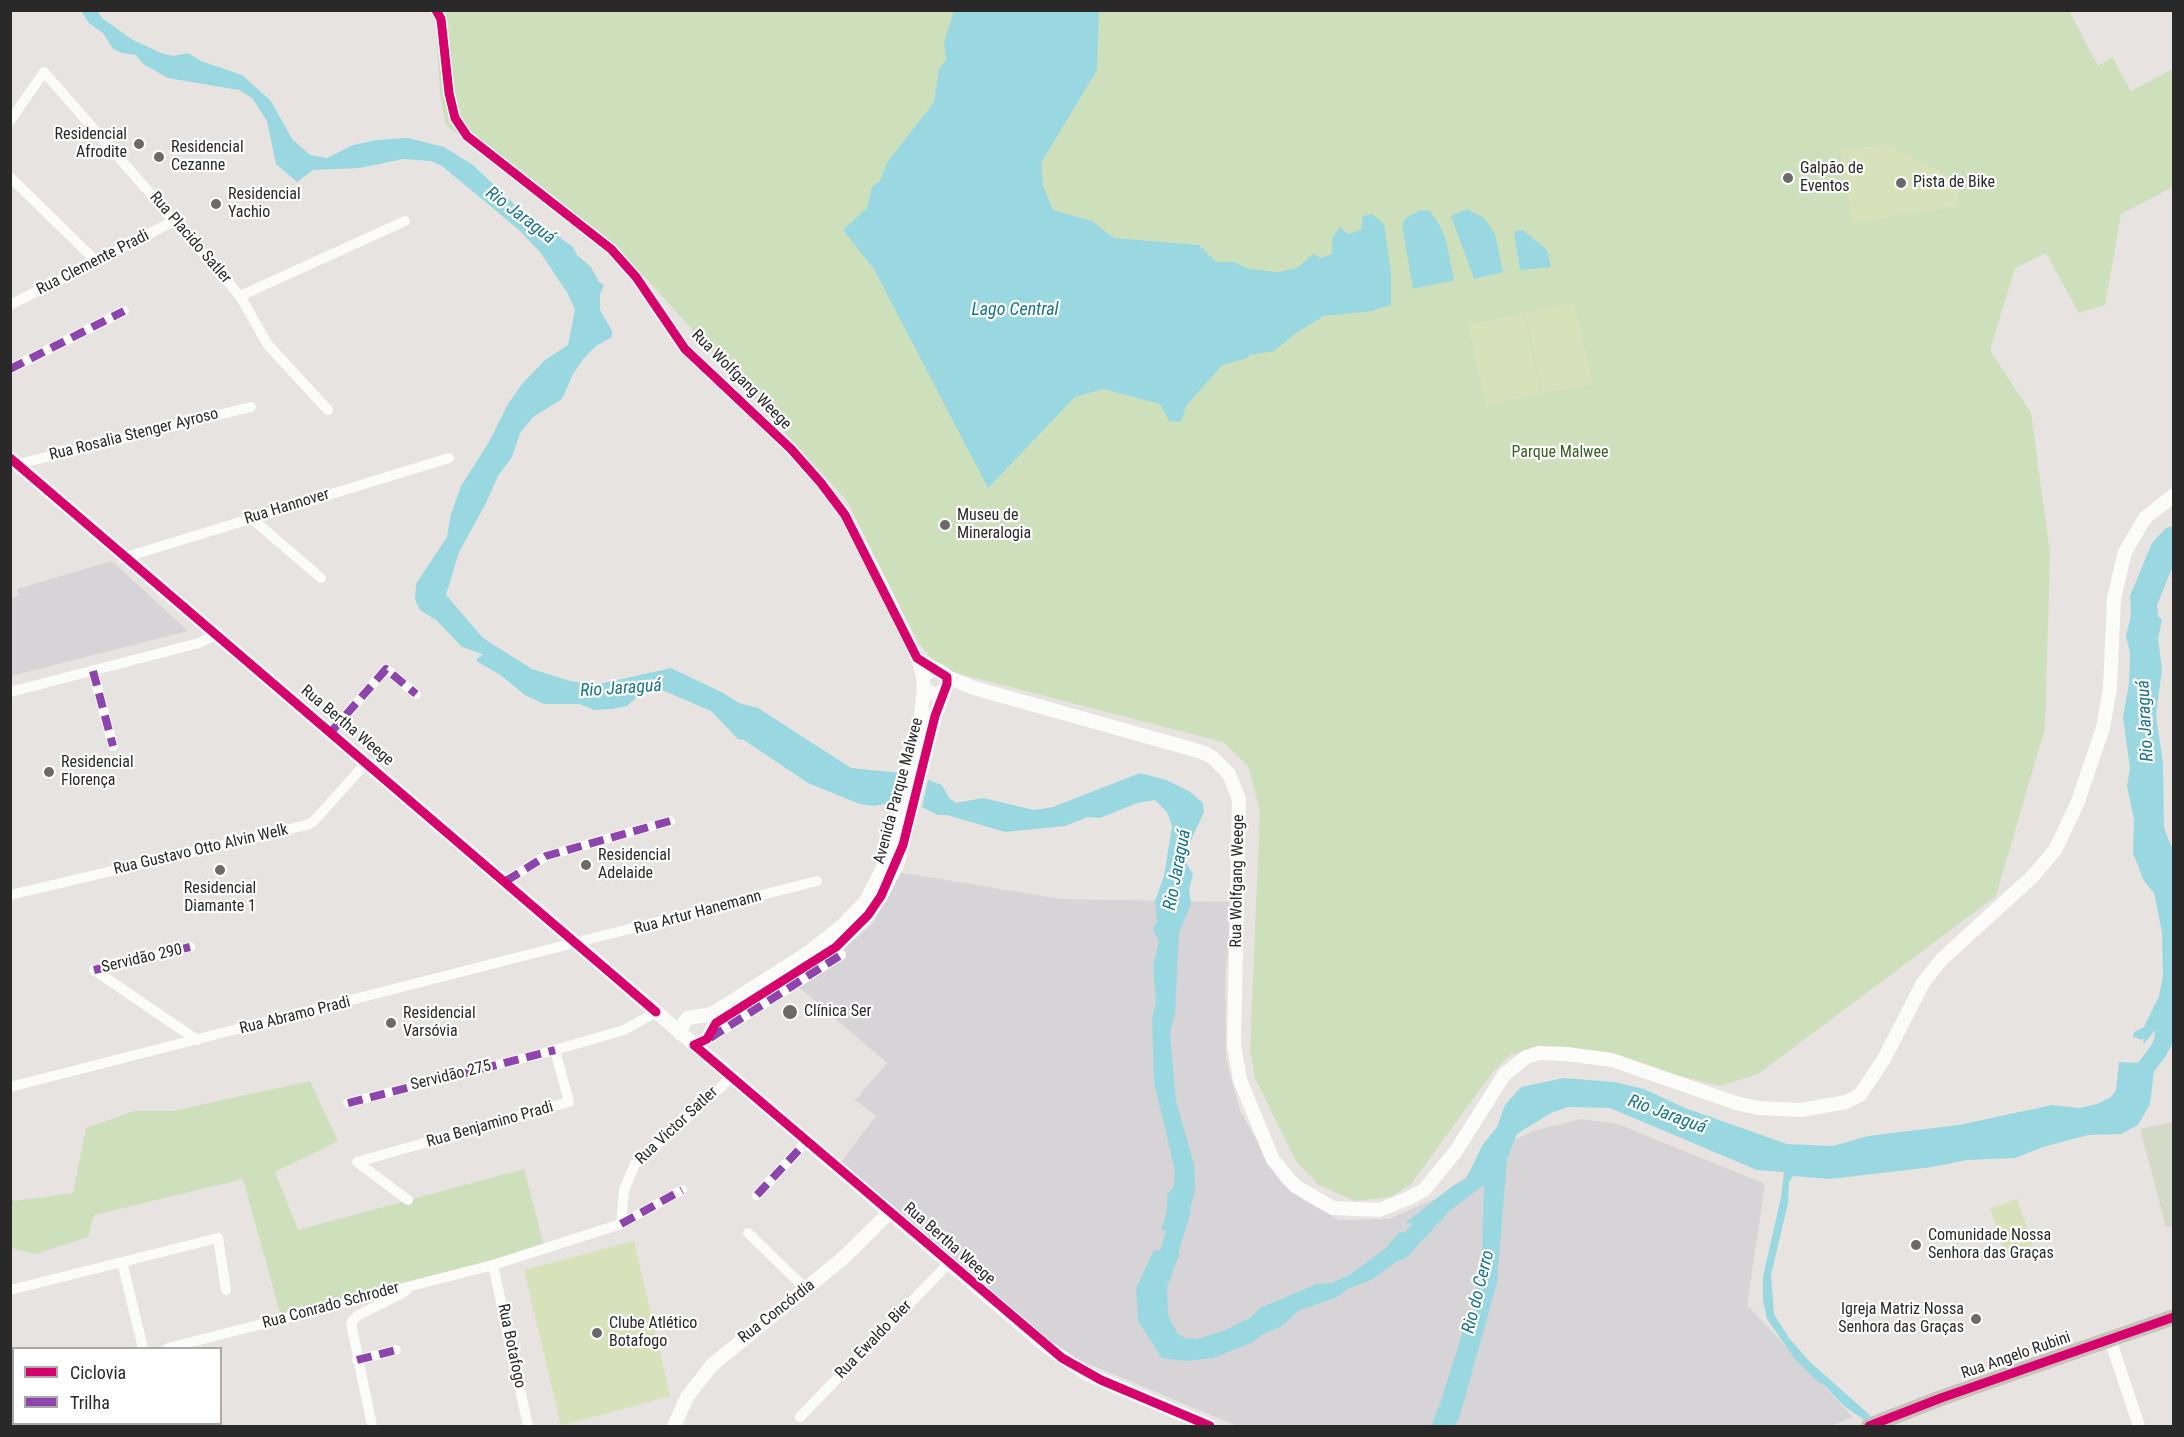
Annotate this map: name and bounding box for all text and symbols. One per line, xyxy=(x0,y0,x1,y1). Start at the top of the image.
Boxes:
place label: Residencial Afrodite xyxy=(54,125,127,163)
marker: Residencial Afrodite xyxy=(132,137,146,151)
place label: Residencial Cezanne xyxy=(171,138,244,176)
marker: Residencial Cezanne xyxy=(152,150,166,164)
place label: Galpão de Eventos xyxy=(1800,159,1863,197)
marker: Galpão de Eventos xyxy=(1781,171,1795,185)
place label: Pista de Bike xyxy=(1913,173,1995,193)
marker: Pista de Bike xyxy=(1894,176,1908,190)
water label: Rio Jaraguá xyxy=(481,183,559,249)
place label: Residencial Yachio xyxy=(228,185,301,223)
street label: Rua Placido Satler xyxy=(145,188,235,288)
marker: Residencial Yachio xyxy=(209,197,223,211)
street label: Rua Clemente Pradi xyxy=(34,226,152,300)
water label: Lago Central xyxy=(971,299,1059,321)
street label: Rua Wolfgang Weege xyxy=(687,326,795,434)
street label: Rua Rosalia Stenger Ayroso xyxy=(47,405,221,465)
park label: Parque Malwee xyxy=(1512,443,1608,463)
street label: Rua Hannover xyxy=(242,485,332,529)
place label: Museu de Mineralogia xyxy=(957,506,1031,544)
marker: Museu de Mineralogia xyxy=(938,518,952,532)
water label: Rio Jaraguá xyxy=(580,675,662,703)
water label: Rio Jaraguá xyxy=(2133,680,2159,762)
street label: Rua Bertha Weege xyxy=(297,682,397,770)
street label: Avenida Parque Malwee xyxy=(870,716,928,866)
place label: Residencial Florença xyxy=(61,753,134,791)
marker: Residencial Florença xyxy=(42,765,56,779)
street label: Rua Wolfgang Weege xyxy=(1227,814,1249,948)
street label: Rua Gustavo Otto Alvin Welk xyxy=(112,821,290,879)
water label: Rio Jaraguá xyxy=(1160,828,1196,912)
place label: Residencial Adelaide xyxy=(598,846,671,884)
marker: Residencial Adelaide xyxy=(579,858,593,872)
marker: Residencial Diamante 1 xyxy=(213,863,227,877)
place label: Residencial Diamante 1 xyxy=(184,879,256,917)
street label: Rua Artur Hanemann xyxy=(632,887,764,939)
street label: Servidão 290 xyxy=(100,940,184,978)
street label: Rua Abramo Pradi xyxy=(238,993,352,1039)
place label: Clínica Ser xyxy=(804,1002,871,1022)
marker: Clínica Ser xyxy=(781,1003,799,1021)
place label: Residencial Varsóvia xyxy=(403,1004,476,1042)
marker: Residencial Varsóvia xyxy=(384,1016,398,1030)
street label: Servidão 275 xyxy=(409,1057,493,1095)
street label: Rua Victor Satler xyxy=(632,1083,722,1169)
water label: Rio Jaraguá xyxy=(1625,1091,1709,1139)
street label: Rua Benjamino Pradi xyxy=(425,1098,555,1152)
street label: Rua Bertha Weege xyxy=(899,1199,999,1289)
place label: Comunidade Nossa Senhora das Graças xyxy=(1928,1226,2054,1264)
marker: Comunidade Nossa Senhora das Graças xyxy=(1909,1238,1923,1252)
water label: Rio do Cerro xyxy=(1458,1248,1500,1336)
street label: Rua Concórdia xyxy=(735,1276,819,1348)
street label: Rua Conrado Schroder xyxy=(261,1279,401,1333)
street label: Rua Ewaldo Bier xyxy=(832,1297,916,1383)
place label: Igreja Matriz Nossa Senhora das Graças xyxy=(1838,1300,1964,1338)
street label: Rua Botafogo xyxy=(493,1302,529,1390)
marker: Igreja Matriz Nossa Senhora das Graças xyxy=(1969,1312,1983,1326)
place label: Clube Atlético Botafogo xyxy=(609,1314,697,1352)
marker: Clube Atlético Botafogo xyxy=(590,1326,604,1340)
street label: Rua Angelo Rubini xyxy=(1959,1328,2073,1384)
legend xyxy=(12,1347,222,1425)
text: Ciclovia xyxy=(70,1362,126,1383)
text: Trilha xyxy=(70,1392,110,1413)

